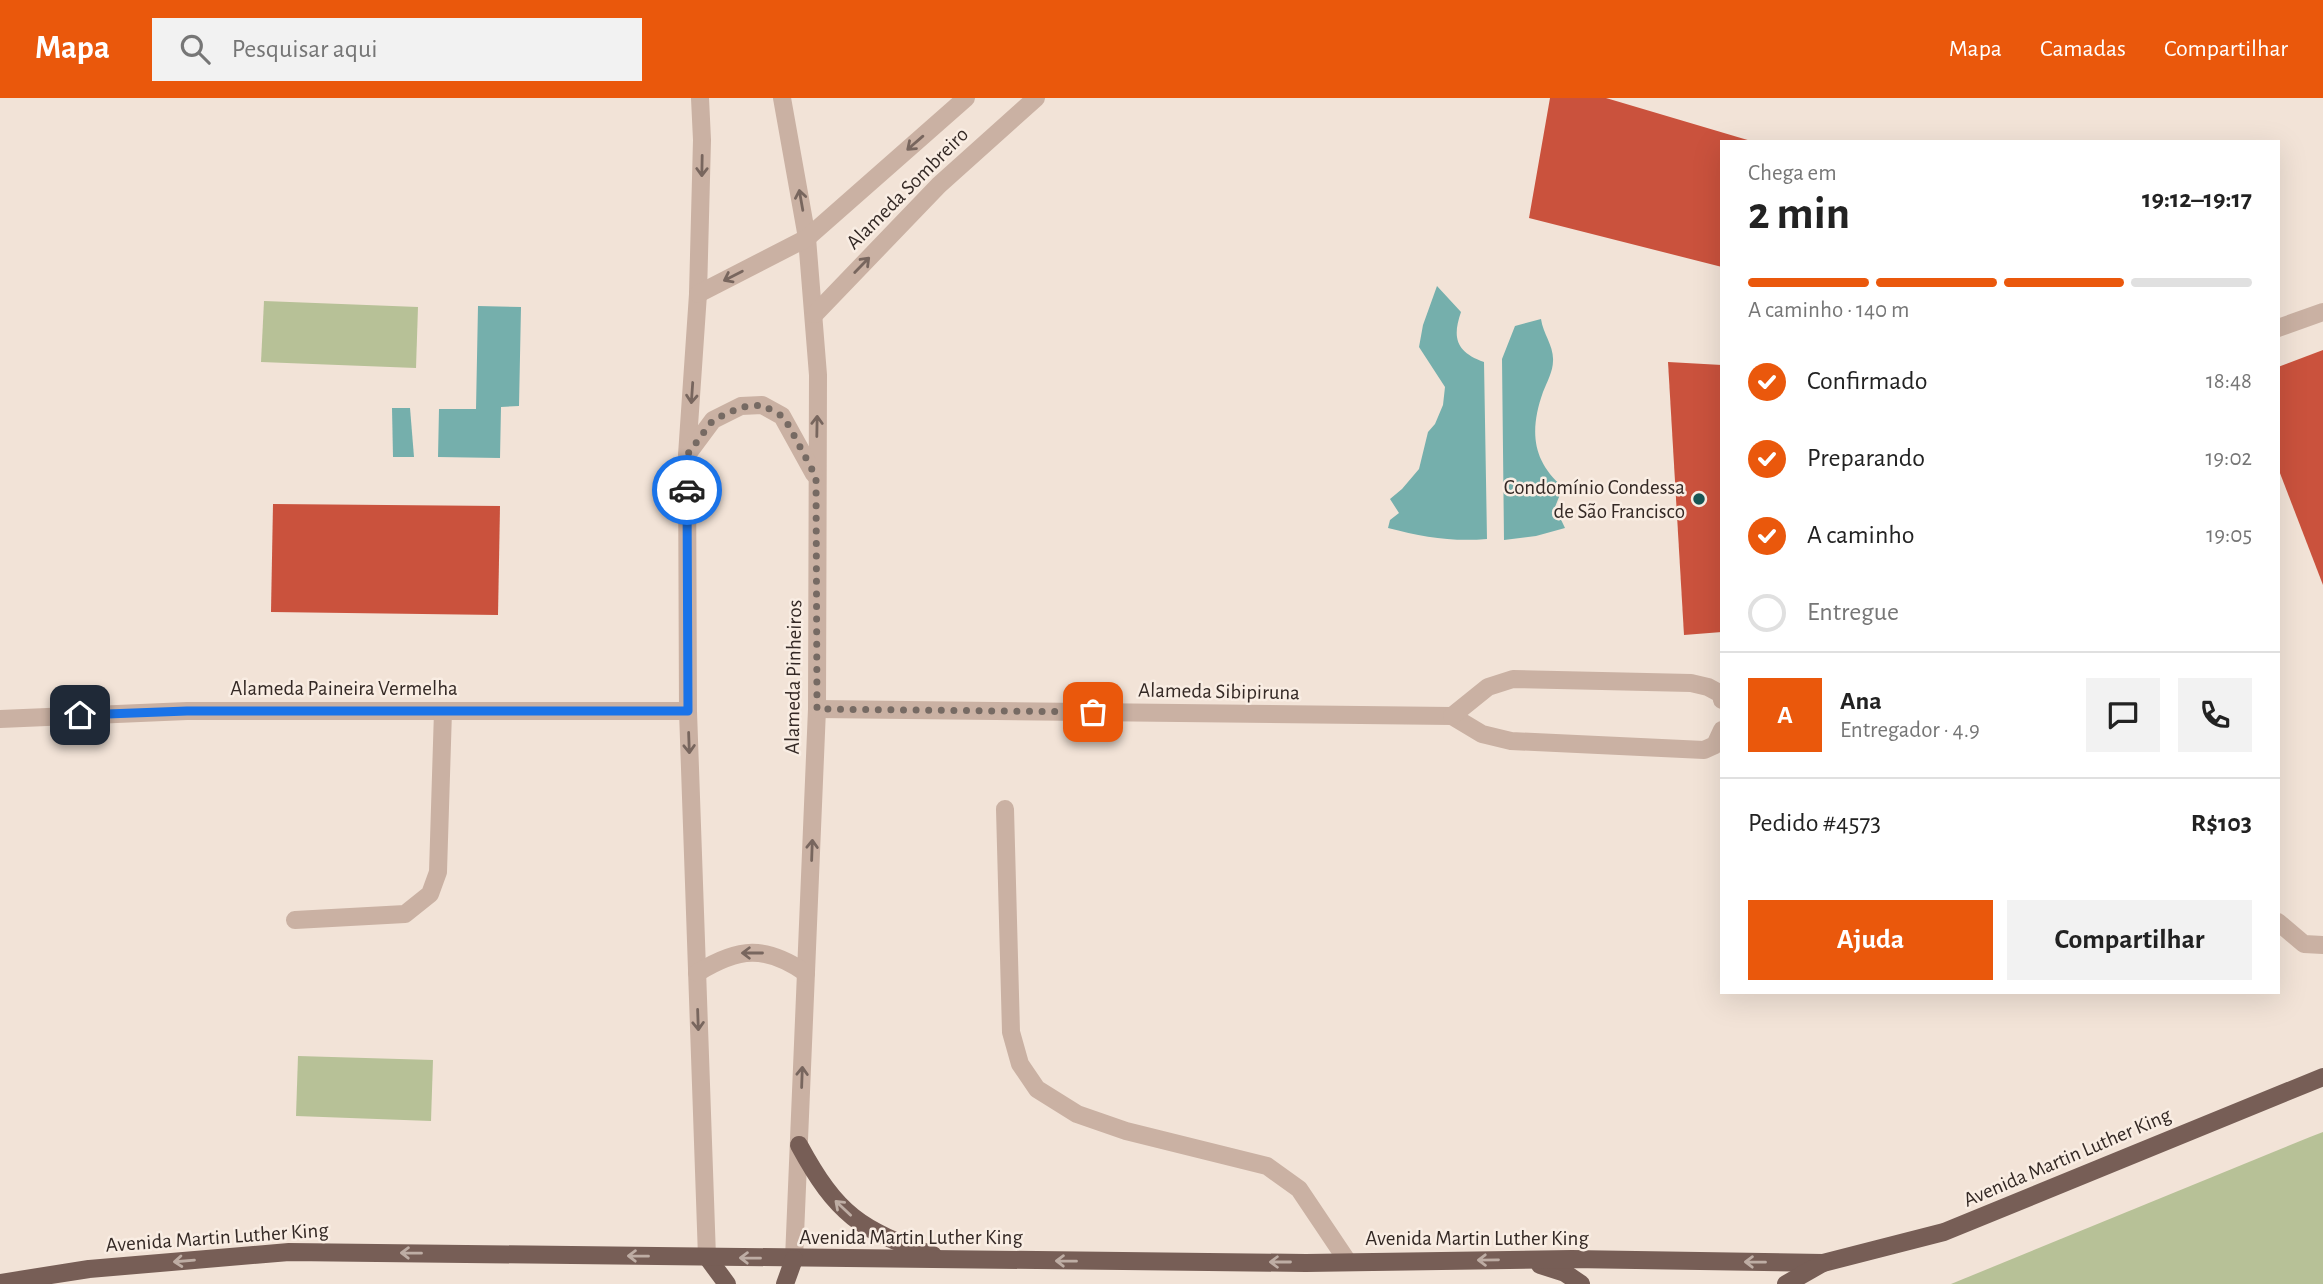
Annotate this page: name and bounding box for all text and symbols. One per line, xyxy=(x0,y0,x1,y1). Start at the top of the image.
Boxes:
search box xyxy=(152,18,642,81)
icon: search xyxy=(176,30,214,68)
text: Mapa xyxy=(35,32,110,65)
text: Pesquisar aqui xyxy=(232,36,378,62)
text: Mapa xyxy=(1949,37,2002,61)
text: Camadas xyxy=(2040,37,2126,61)
text: Compartilhar xyxy=(2164,37,2288,61)
street label: Alameda Sombreiro xyxy=(842,123,972,253)
one-way arrow xyxy=(906,135,924,151)
one-way arrow xyxy=(695,154,708,177)
text: Chega em xyxy=(1748,162,1837,185)
text: 19:12–19:17 xyxy=(2142,186,2252,212)
one-way arrow xyxy=(794,189,807,212)
text: 2 min xyxy=(1748,191,1850,237)
one-way arrow xyxy=(853,257,870,274)
one-way arrow xyxy=(723,270,744,284)
text: A caminho · 140 m xyxy=(1748,299,1909,322)
icon: check xyxy=(1748,363,1786,401)
text: Confirmado xyxy=(1807,368,1928,394)
text: 18:48 xyxy=(2206,370,2252,393)
one-way arrow xyxy=(685,382,698,405)
one-way arrow xyxy=(810,415,824,438)
icon: check xyxy=(1748,440,1786,478)
text: Preparando xyxy=(1807,445,1925,471)
text: 19:02 xyxy=(2205,447,2252,470)
courier xyxy=(652,455,722,525)
icon: car xyxy=(668,471,706,509)
place label: Condomínio Condessa de São Francisco xyxy=(1504,477,1685,522)
marker: Condomínio Condessa de São Francisco xyxy=(1691,491,1707,507)
icon: check xyxy=(1748,517,1786,555)
text: A caminho xyxy=(1807,522,1915,548)
text: 19:05 xyxy=(2206,524,2252,547)
street label: Alameda Pinheiros xyxy=(782,599,805,755)
text: Entregue xyxy=(1807,599,1899,625)
street label: Alameda Paineira Vermelha xyxy=(230,678,458,699)
button: chat xyxy=(2086,678,2160,752)
button: phone xyxy=(2178,678,2252,752)
street label: Alameda Sibipiruna xyxy=(1138,680,1300,703)
pin xyxy=(1063,682,1123,742)
pin xyxy=(50,685,110,745)
text: Ana xyxy=(1840,688,1882,714)
icon: bag xyxy=(1074,693,1112,731)
icon: home xyxy=(61,696,99,734)
text: A xyxy=(1777,702,1793,728)
text: Entregador · 4.9 xyxy=(1840,719,1980,742)
one-way arrow xyxy=(682,731,696,754)
text: Pedido #4573 xyxy=(1748,810,1881,836)
text: R$103 xyxy=(2191,810,2252,836)
one-way arrow xyxy=(805,839,818,862)
button: Ajuda xyxy=(1748,900,1993,980)
button: Compartilhar xyxy=(2007,900,2252,980)
one-way arrow xyxy=(741,946,764,960)
one-way arrow xyxy=(692,1008,705,1031)
one-way arrow xyxy=(796,1066,809,1089)
street label: Avenida Martin Luther King xyxy=(1960,1104,2175,1211)
one-way arrow xyxy=(834,1200,852,1216)
street label: Avenida Martin Luther King xyxy=(105,1219,330,1256)
street label: Avenida Martin Luther King xyxy=(799,1227,1023,1248)
street label: Avenida Martin Luther King xyxy=(1365,1228,1589,1249)
one-way arrow xyxy=(400,1246,423,1260)
one-way arrow xyxy=(627,1249,650,1263)
one-way arrow xyxy=(739,1251,762,1264)
one-way arrow xyxy=(1055,1254,1078,1268)
one-way arrow xyxy=(1477,1254,1500,1267)
one-way arrow xyxy=(173,1255,196,1268)
one-way arrow xyxy=(1743,1255,1766,1269)
one-way arrow xyxy=(1269,1256,1292,1269)

